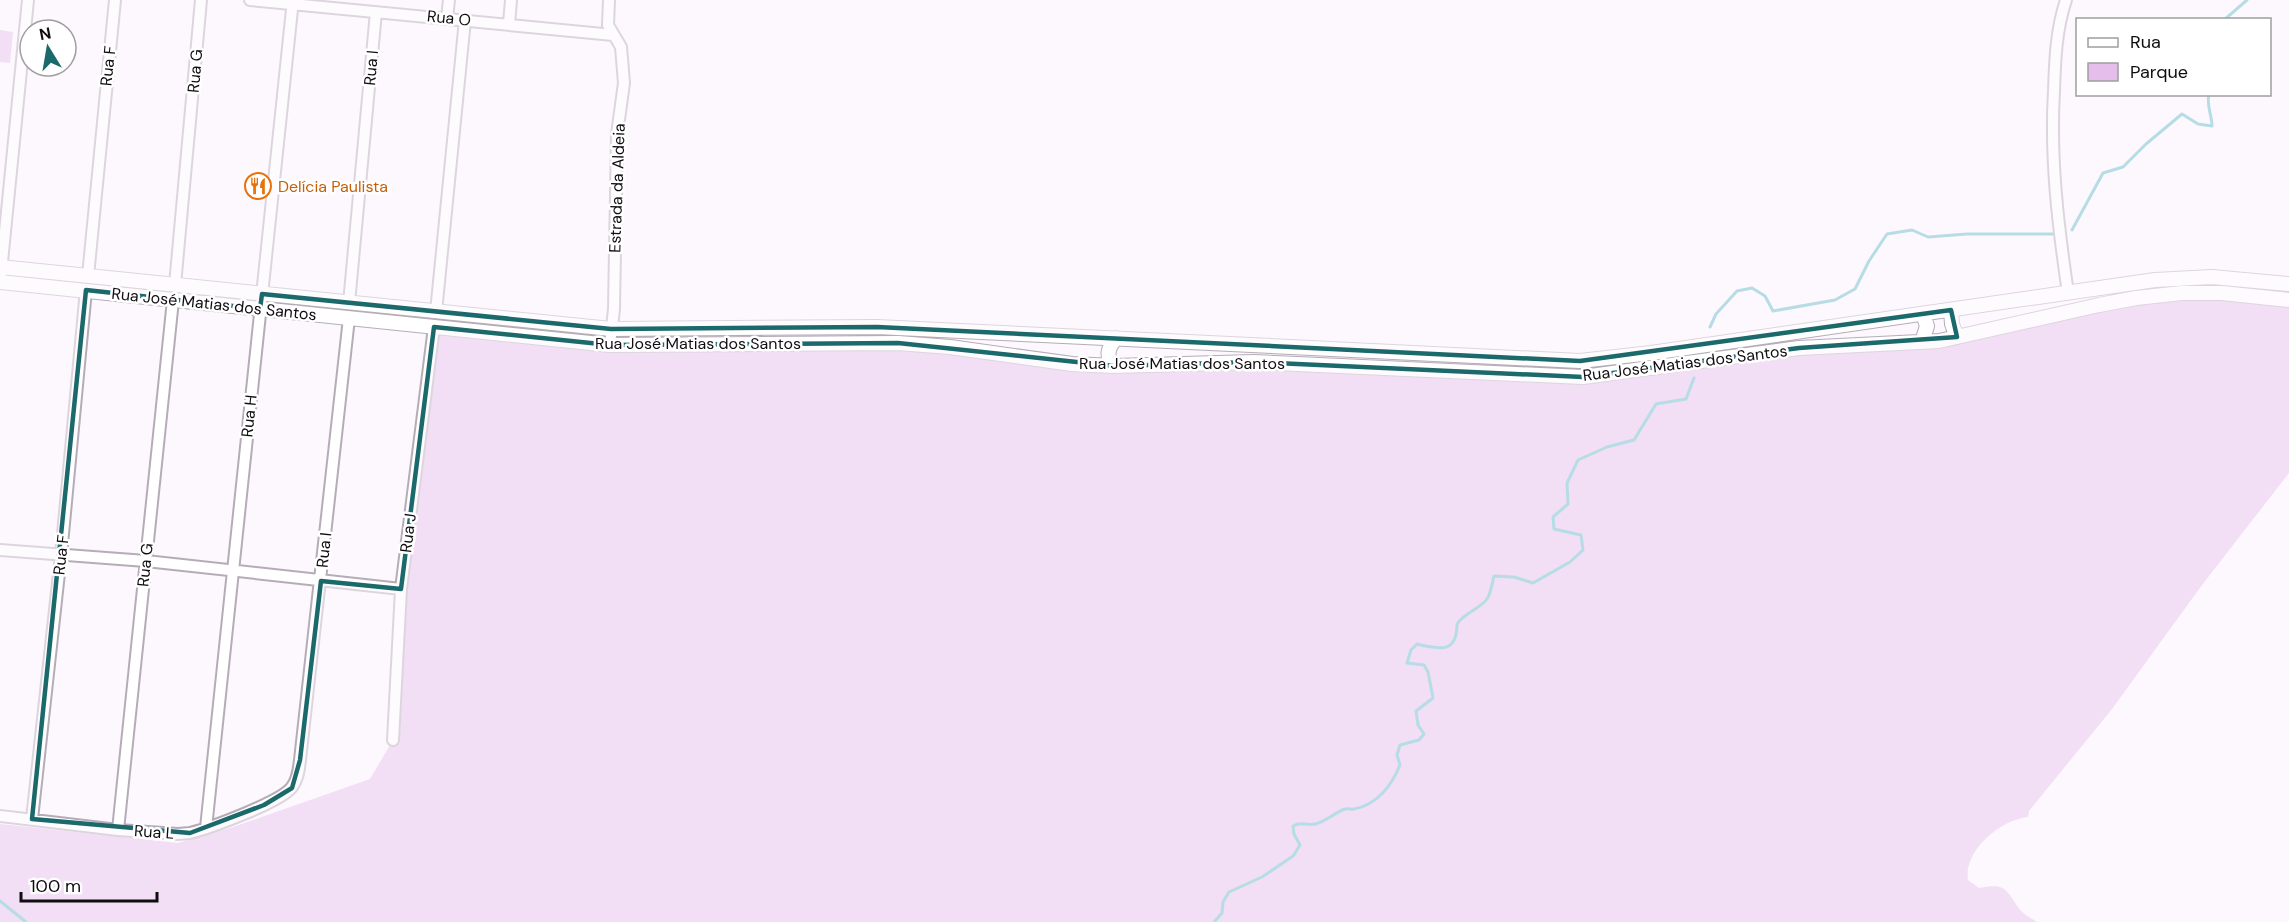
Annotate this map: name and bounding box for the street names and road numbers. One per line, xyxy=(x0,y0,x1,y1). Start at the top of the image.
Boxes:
street label: Rua O xyxy=(426,5,472,31)
street label: Rua F xyxy=(95,44,121,87)
street label: Rua G xyxy=(183,48,207,94)
street label: Rua I xyxy=(359,49,383,87)
street label: Estrada da Aldeia xyxy=(604,123,630,253)
street label: Rua José Matias dos Santos xyxy=(110,283,318,325)
street label: Rua José Matias dos Santos xyxy=(595,333,801,354)
street label: Rua José Matias dos Santos xyxy=(1581,340,1789,386)
street label: Rua José Matias dos Santos xyxy=(1079,353,1285,374)
street label: Rua H xyxy=(236,394,262,438)
street label: Rua J xyxy=(395,512,421,554)
street label: Rua I xyxy=(312,531,336,569)
street label: Rua F xyxy=(48,533,74,576)
street label: Rua G xyxy=(132,542,158,588)
street label: Rua L xyxy=(133,820,175,844)

